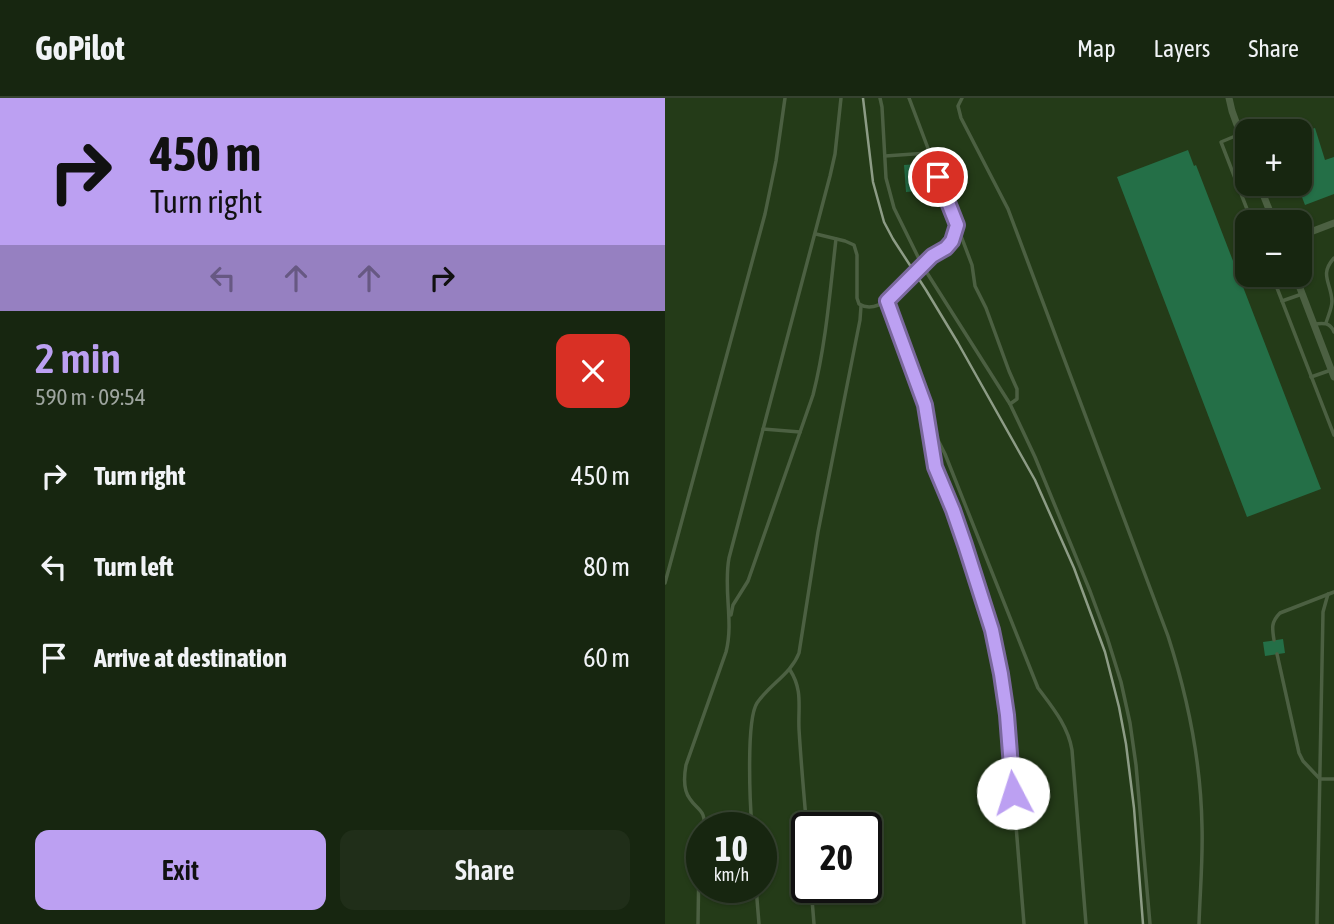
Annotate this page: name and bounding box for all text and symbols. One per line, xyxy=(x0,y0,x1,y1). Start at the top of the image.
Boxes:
text: GoPilot xyxy=(35,29,125,67)
text: Map xyxy=(1077,35,1116,62)
text: Layers xyxy=(1154,35,1210,62)
text: Share xyxy=(1248,35,1299,62)
map controls xyxy=(1235,119,1312,287)
button: + xyxy=(1235,119,1312,196)
text: 450 m xyxy=(150,125,261,181)
icon: right xyxy=(35,126,126,217)
pin xyxy=(908,147,968,207)
icon: arrive xyxy=(919,158,957,196)
text: Turn right xyxy=(150,183,263,220)
button: − xyxy=(1235,210,1312,287)
icon: left xyxy=(204,259,242,297)
icon: ahead xyxy=(277,259,315,297)
icon: ahead xyxy=(350,259,388,297)
icon: right xyxy=(423,259,461,297)
text: 2 min xyxy=(35,334,121,382)
button: close xyxy=(556,334,630,408)
text: 590 m · 09:54 xyxy=(35,384,146,410)
icon: right xyxy=(35,457,73,495)
text: Turn right xyxy=(94,461,185,491)
text: 450 m xyxy=(571,461,630,491)
icon: left xyxy=(35,548,73,586)
text: Turn left xyxy=(94,552,174,582)
text: 80 m xyxy=(583,552,630,582)
icon: arrive xyxy=(35,639,73,677)
text: Arrive at destination xyxy=(94,643,287,673)
text: 60 m xyxy=(583,643,630,673)
position arrow xyxy=(976,756,1050,830)
speed limit sign: 20 xyxy=(791,812,882,903)
text: 10 xyxy=(715,828,748,868)
button: Exit xyxy=(35,830,326,910)
button: Share xyxy=(340,830,630,910)
text: km/h xyxy=(714,864,749,885)

